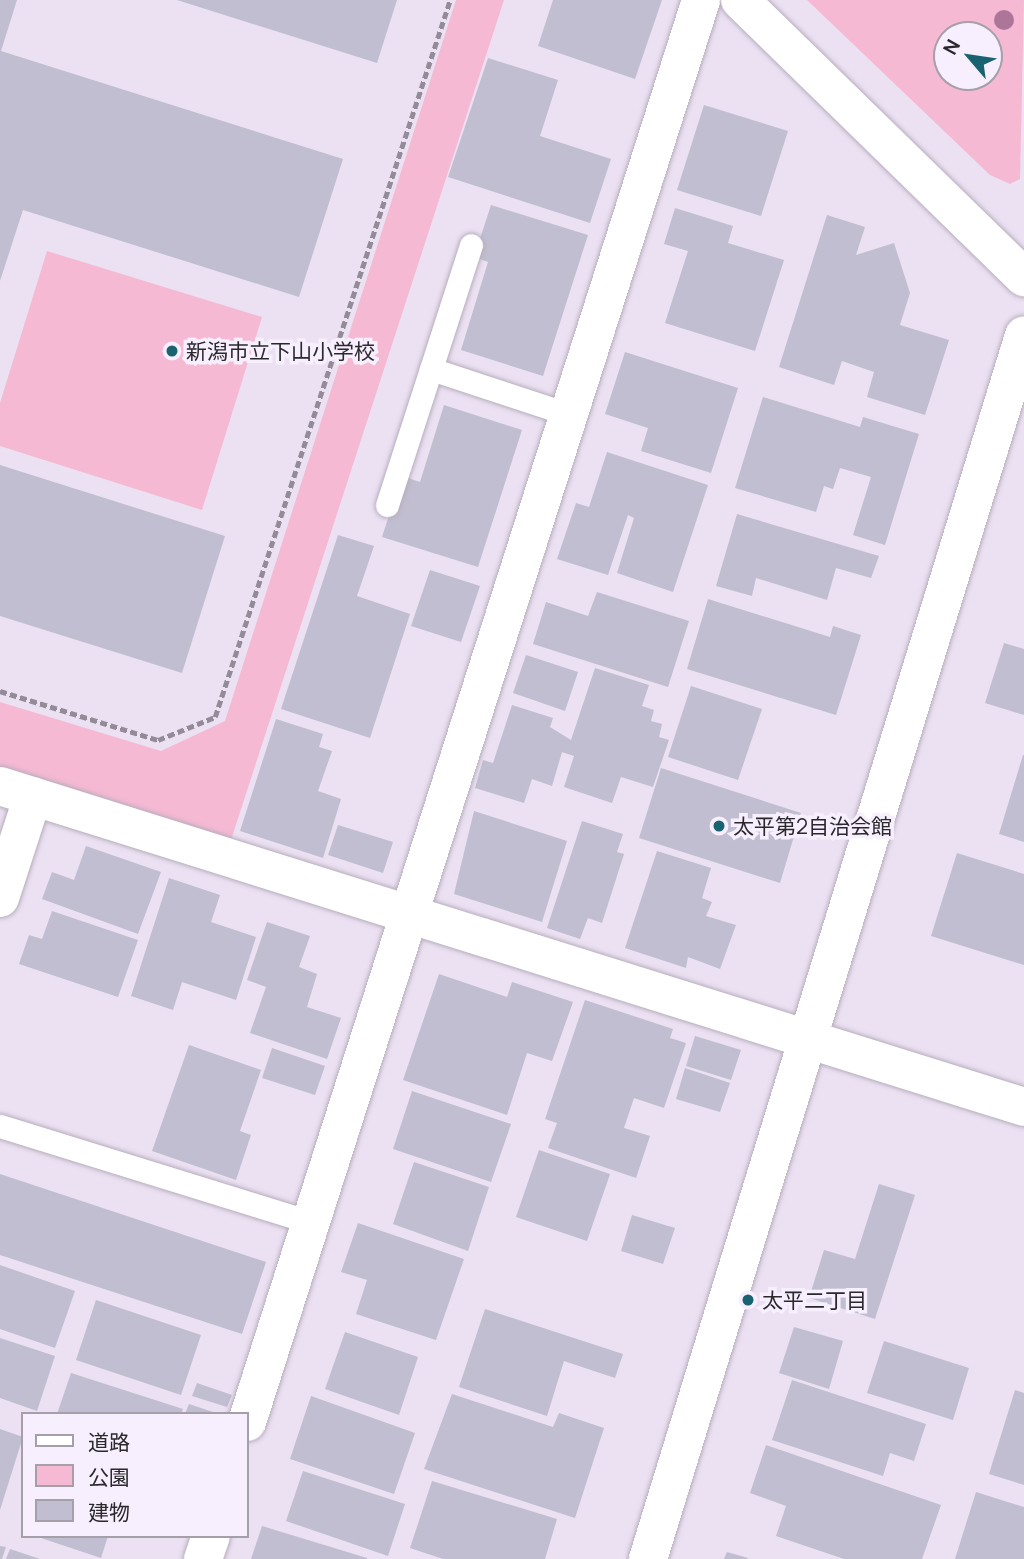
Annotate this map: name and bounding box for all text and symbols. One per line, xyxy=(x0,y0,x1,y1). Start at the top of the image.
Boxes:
north arrow xyxy=(933,21,1003,91)
text: N xyxy=(937,35,966,59)
place label: 新潟市立下山小学校 xyxy=(186,338,375,364)
marker: 新潟市立下山小学校 xyxy=(164,343,180,359)
place label: 太平第2自治会館 xyxy=(733,813,892,839)
marker: 太平第2自治会館 xyxy=(711,818,727,834)
place label: 太平二丁目 xyxy=(762,1287,867,1313)
marker: 太平二丁目 xyxy=(740,1292,756,1308)
legend xyxy=(21,1412,248,1538)
text: 道路 xyxy=(88,1428,130,1456)
text: 公園 xyxy=(88,1463,130,1491)
text: 建物 xyxy=(88,1498,130,1526)

